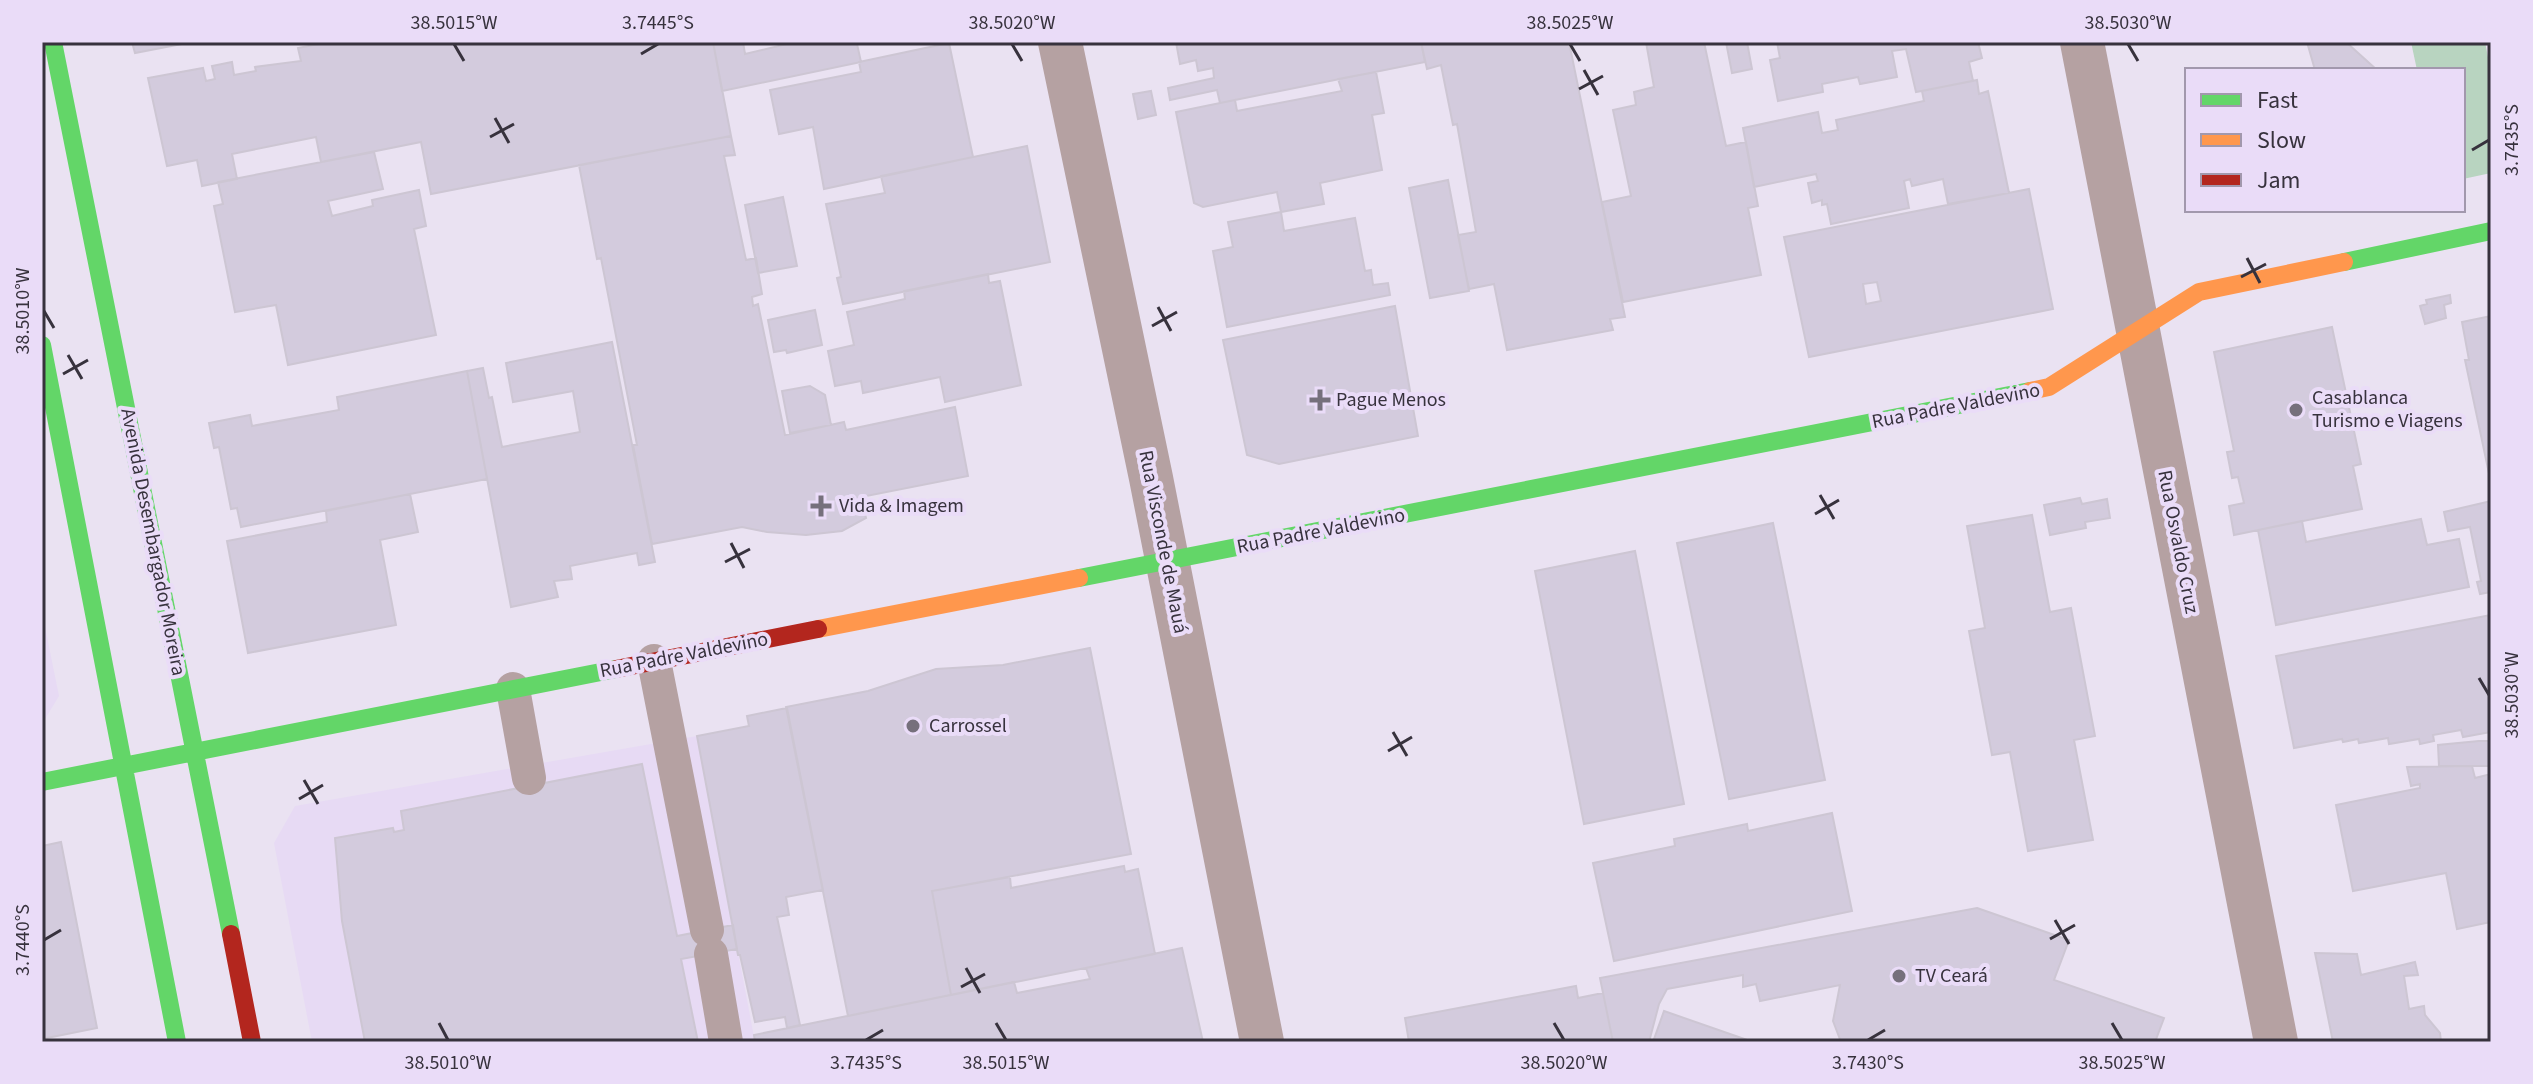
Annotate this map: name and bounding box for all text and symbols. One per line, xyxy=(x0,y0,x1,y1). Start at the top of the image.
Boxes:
text: 38.5015°W xyxy=(411,9,498,37)
text: 3.7445°S xyxy=(622,9,694,37)
text: 38.5020°W xyxy=(969,9,1056,37)
text: 38.5025°W xyxy=(1527,9,1614,37)
text: 38.5030°W xyxy=(2085,9,2172,37)
legend xyxy=(2185,68,2465,212)
text: Fast xyxy=(2257,83,2298,118)
text: 3.7435°S xyxy=(2498,104,2526,176)
text: Slow xyxy=(2257,123,2306,158)
text: Jam xyxy=(2257,163,2301,198)
text: 38.5010°W xyxy=(9,267,37,354)
street label: Rua Padre Valdevino xyxy=(1869,376,2043,436)
place label: Casablanca Turismo e Viagens xyxy=(2312,384,2463,435)
place label: Pague Menos xyxy=(1336,386,1446,414)
marker: Pague Menos xyxy=(1311,391,1329,409)
marker: Casablanca Turismo e Viagens xyxy=(2287,401,2305,419)
street label: Avenida Desembargador Moreira xyxy=(113,406,193,678)
street label: Rua Visconde de Mauá xyxy=(1132,448,1194,636)
street label: Rua Osvaldo Cruz xyxy=(2150,468,2206,616)
place label: Vida & Imagem xyxy=(839,492,964,520)
marker: Vida & Imagem xyxy=(810,495,832,517)
street label: Rua Padre Valdevino xyxy=(1234,501,1408,561)
street label: Rua Padre Valdevino xyxy=(597,625,771,685)
text: 38.5030°W xyxy=(2498,651,2526,738)
place label: Carrossel xyxy=(929,712,1007,740)
marker: Carrossel xyxy=(904,717,922,735)
text: 3.7440°S xyxy=(9,904,37,976)
place label: TV Ceará xyxy=(1915,962,1988,990)
marker: TV Ceará xyxy=(1890,967,1908,985)
text: 38.5010°W xyxy=(405,1049,492,1077)
text: 3.7435°S xyxy=(830,1049,902,1077)
text: 38.5015°W xyxy=(963,1049,1050,1077)
text: 38.5020°W xyxy=(1521,1049,1608,1077)
text: 3.7430°S xyxy=(1832,1049,1904,1077)
text: 38.5025°W xyxy=(2079,1049,2166,1077)

